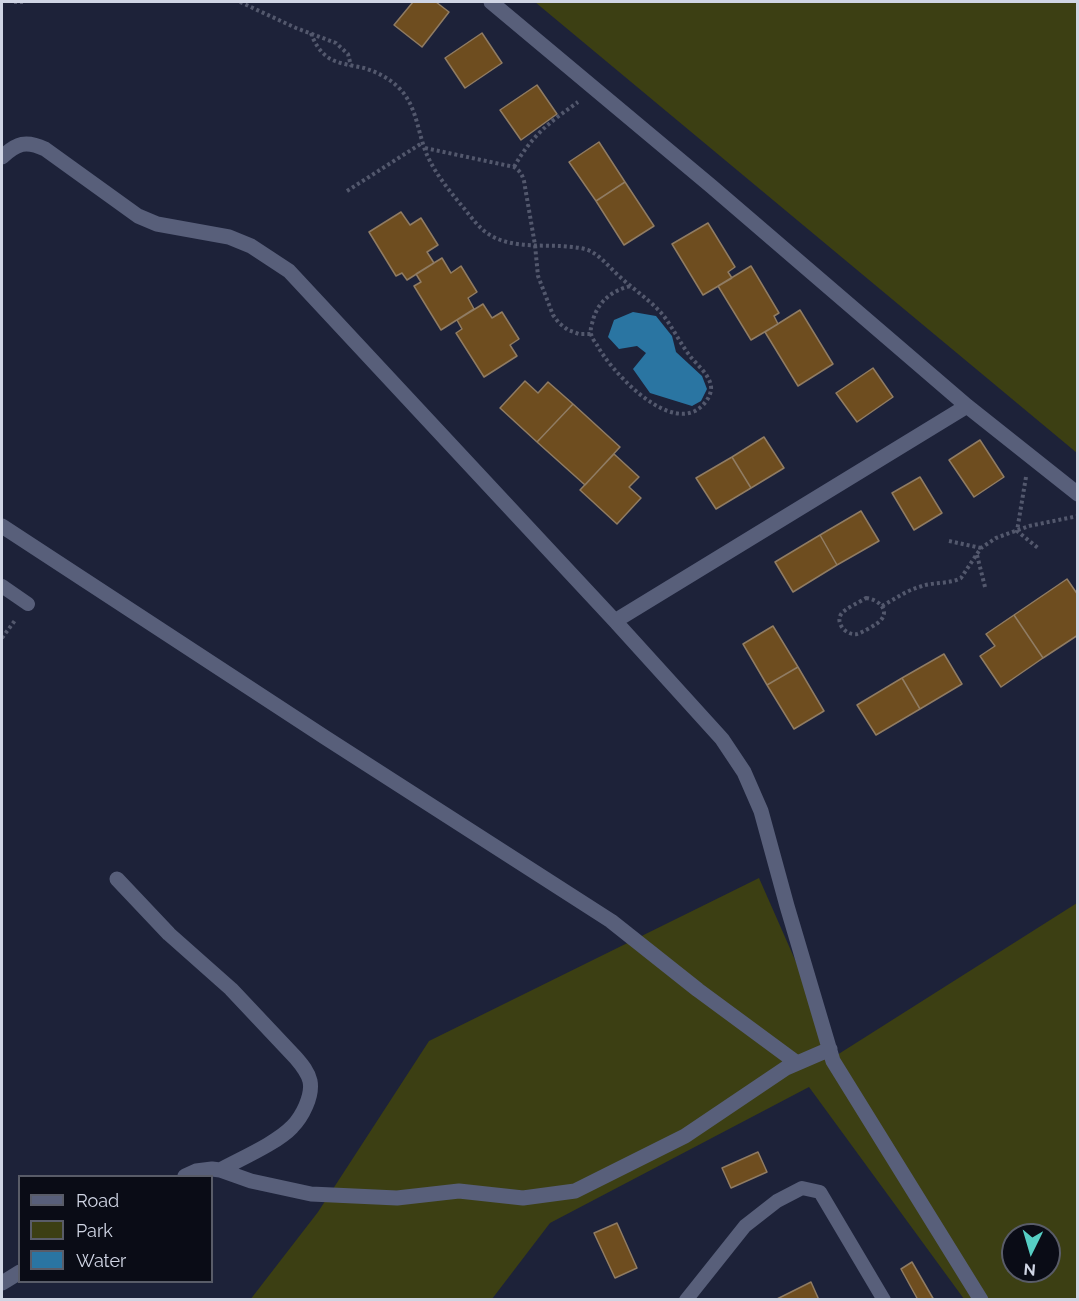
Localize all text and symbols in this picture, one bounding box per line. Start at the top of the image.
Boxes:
legend [18,1175,213,1283]
text: Road [76,1190,119,1211]
text: Park [76,1220,113,1241]
north arrow [1001,1223,1061,1283]
text: Water [76,1250,126,1271]
text: N [1023,1259,1036,1279]

